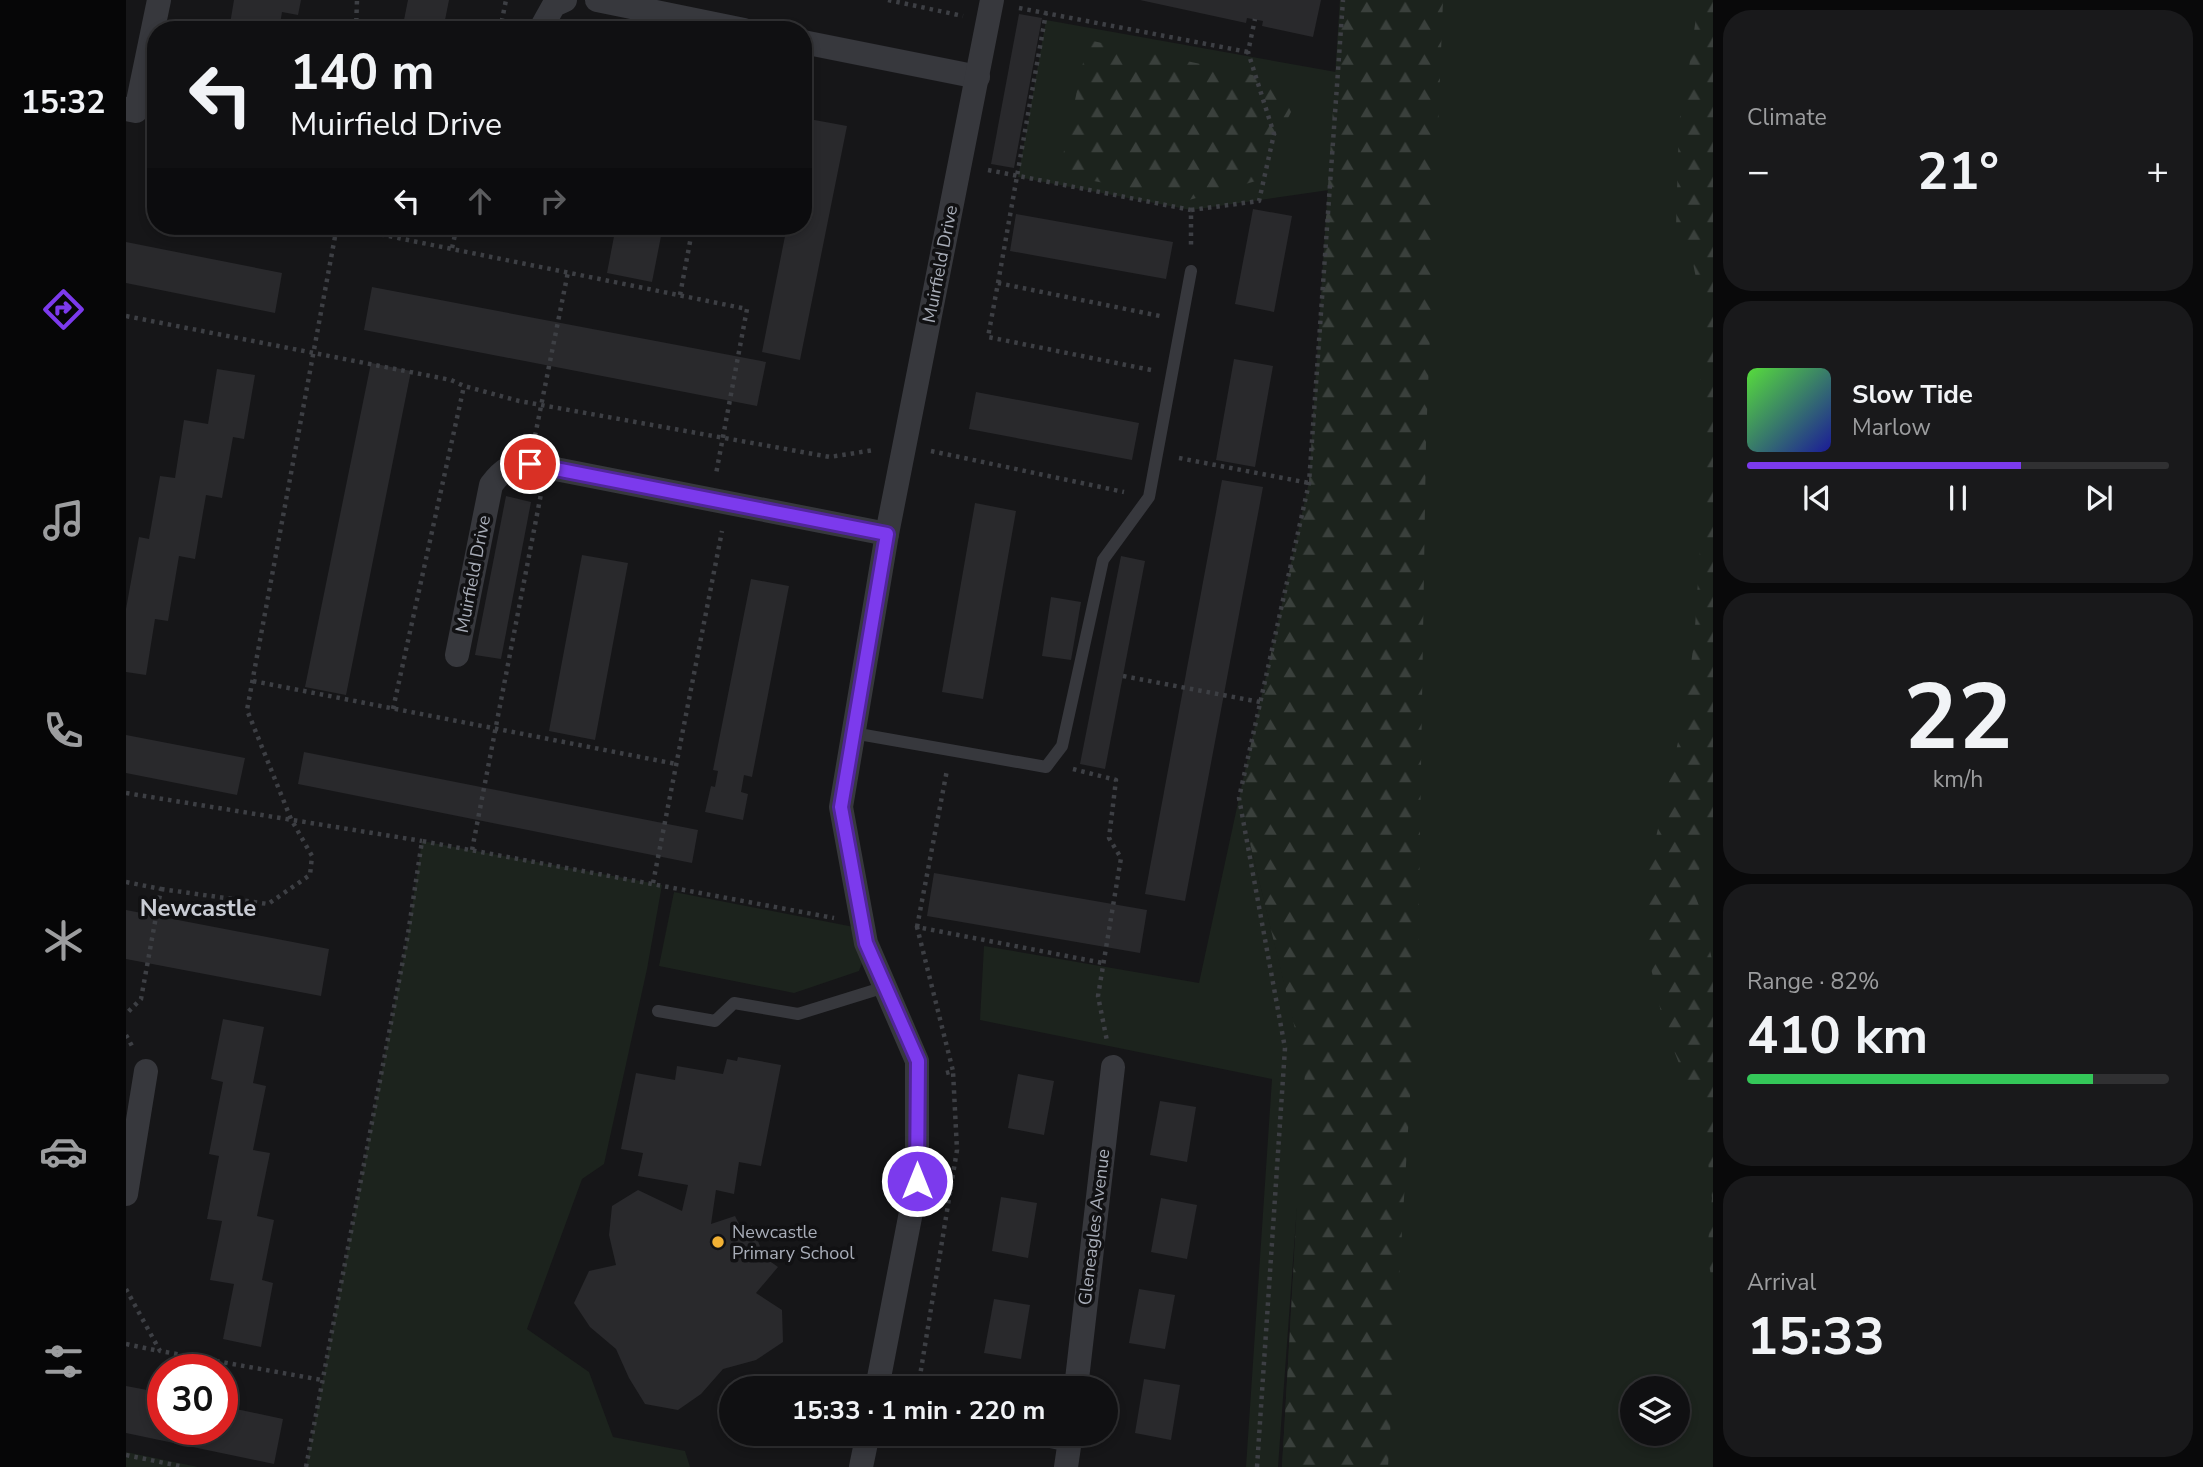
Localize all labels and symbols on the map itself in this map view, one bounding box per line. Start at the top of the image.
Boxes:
street label: Muirfield Drive [917,203,963,325]
pin [500,434,560,494]
street label: Muirfield Drive [450,513,496,635]
district label: Newcastle [140,892,256,924]
position arrow [880,1144,954,1218]
street label: Gleneagles Avenue [1073,1148,1115,1306]
place label: Newcastle Primary School [732,1220,855,1265]
marker: Newcastle Primary School [710,1234,726,1250]
speed limit sign: 30 [147,1354,238,1445]

